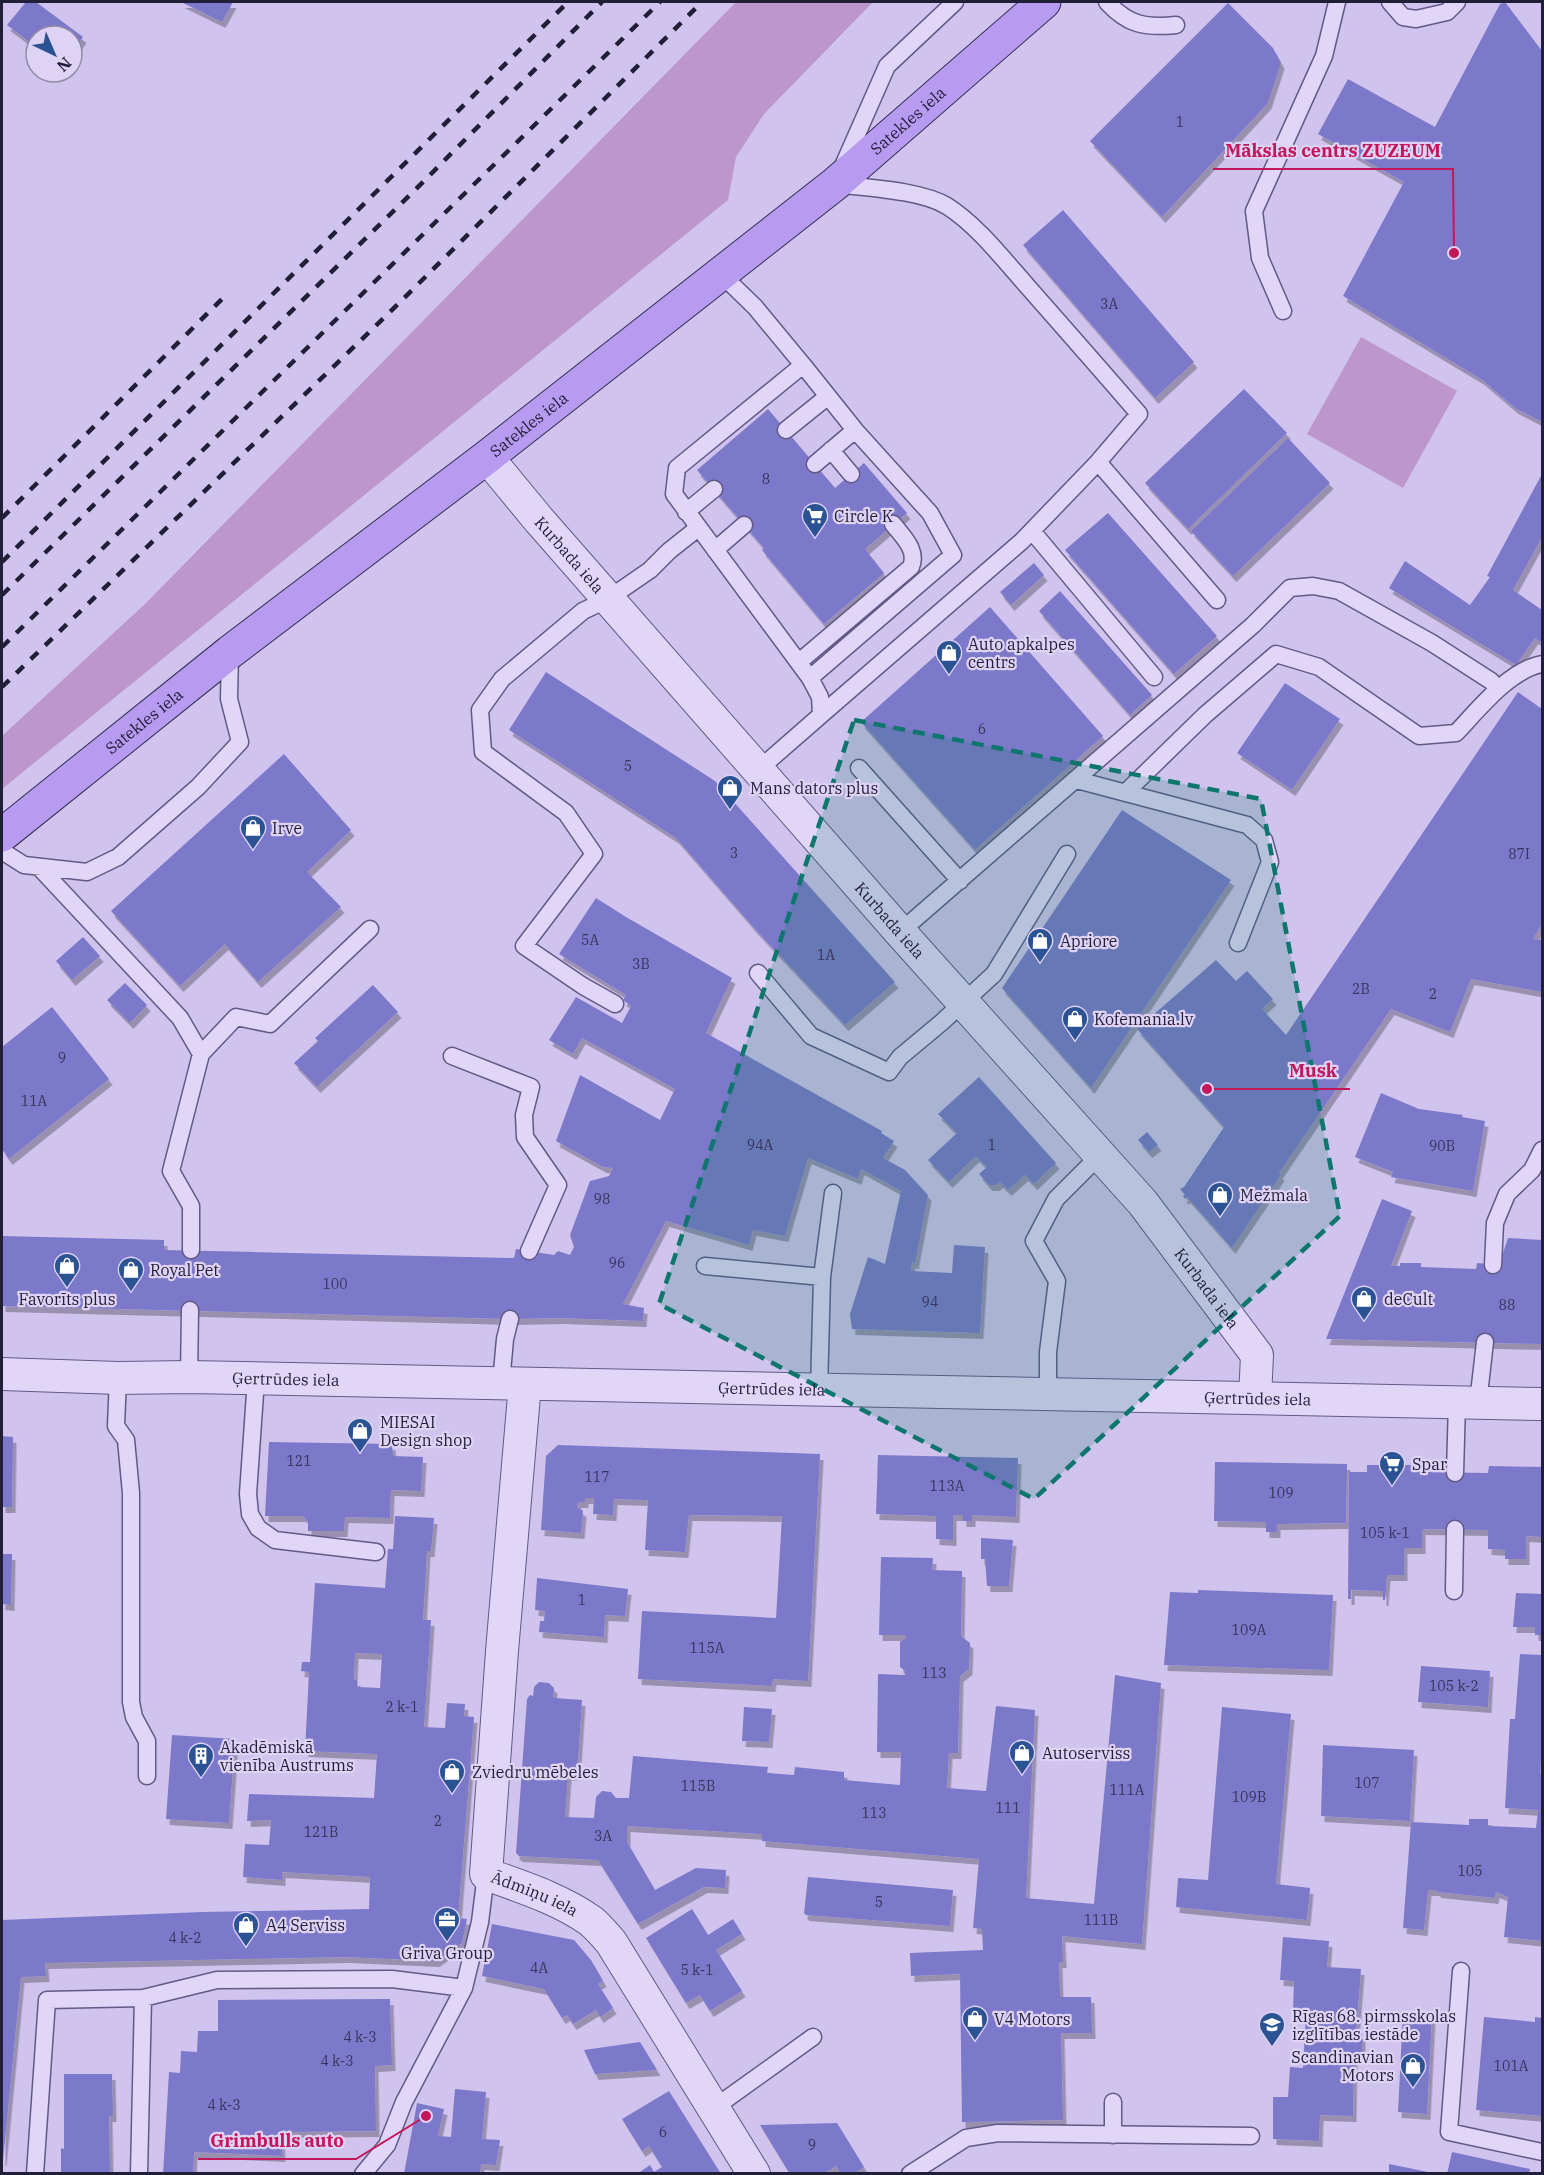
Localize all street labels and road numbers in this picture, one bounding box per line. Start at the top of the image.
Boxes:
street label: Satekles iela [866,82,950,159]
street label: Satekles iela [486,387,572,461]
street label: Kurbada iela [530,512,609,598]
street label: Satekles iela [101,684,187,758]
street label: Kurbada iela [851,878,929,963]
street label: Kurbada iela [1170,1244,1244,1333]
street label: Ģertrūdes iela [232,1368,340,1390]
street label: Ģertrūdes iela [718,1378,826,1400]
street label: Ģertrūdes iela [1204,1387,1312,1409]
street label: Ādmiņu iela [489,1867,582,1921]

